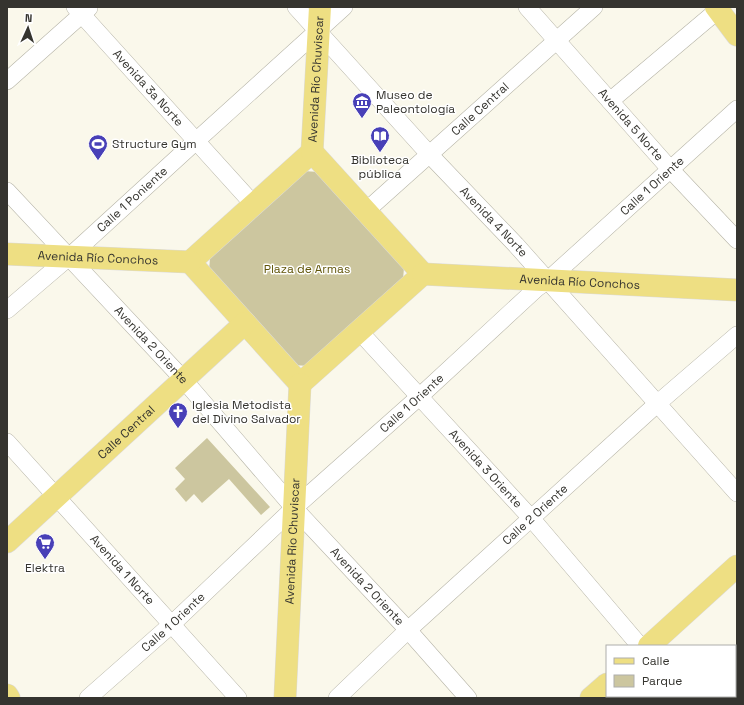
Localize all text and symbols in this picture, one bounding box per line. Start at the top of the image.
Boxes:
north arrow [8,8,48,48]
text: N [24,11,33,25]
street label: Avenida Río Chuviscar [305,15,328,143]
street label: Avenida 3a Norte [109,46,187,130]
street label: Calle Central [448,79,512,139]
street label: Avenida 5 Norte [595,85,667,164]
place label: Museo de Paleontología [376,87,455,117]
museum icon: Museo de Paleontología [351,91,373,119]
library icon: Biblioteca pública [369,125,391,153]
sports icon: Structure Gym [87,133,109,161]
place label: Structure Gym [112,136,197,152]
place label: Biblioteca pública [351,152,409,182]
street label: Calle 1 Oriente [617,153,687,219]
street label: Calle 1 Poniente [93,163,171,236]
street label: Avenida 4 Norte [456,183,531,261]
street label: Avenida Río Conchos [37,247,159,269]
park label: Plaza de Armas [264,261,350,277]
street label: Avenida Río Conchos [519,271,640,293]
street label: Avenida 2 Oriente [111,303,192,387]
street label: Calle 1 Oriente [376,370,447,436]
place label: Iglesia Metodista del Divino Salvador [192,397,301,427]
church icon: Iglesia Metodista del Divino Salvador [167,401,189,429]
street label: Calle Central [94,402,158,463]
street label: Avenida 3 Oriente [445,426,526,511]
street label: Avenida Río Chuviscar [281,477,304,605]
street label: Calle 2 Oriente [499,481,571,549]
street label: Avenida 1 Norte [86,531,158,608]
supermarket icon: Elektra [34,532,56,560]
street label: Avenida 2 Oriente [327,544,408,629]
place label: Elektra [25,560,65,576]
street label: Calle 1 Oriente [138,589,208,655]
legend [606,645,736,697]
text: Calle [642,653,670,669]
text: Parque [642,673,682,689]

